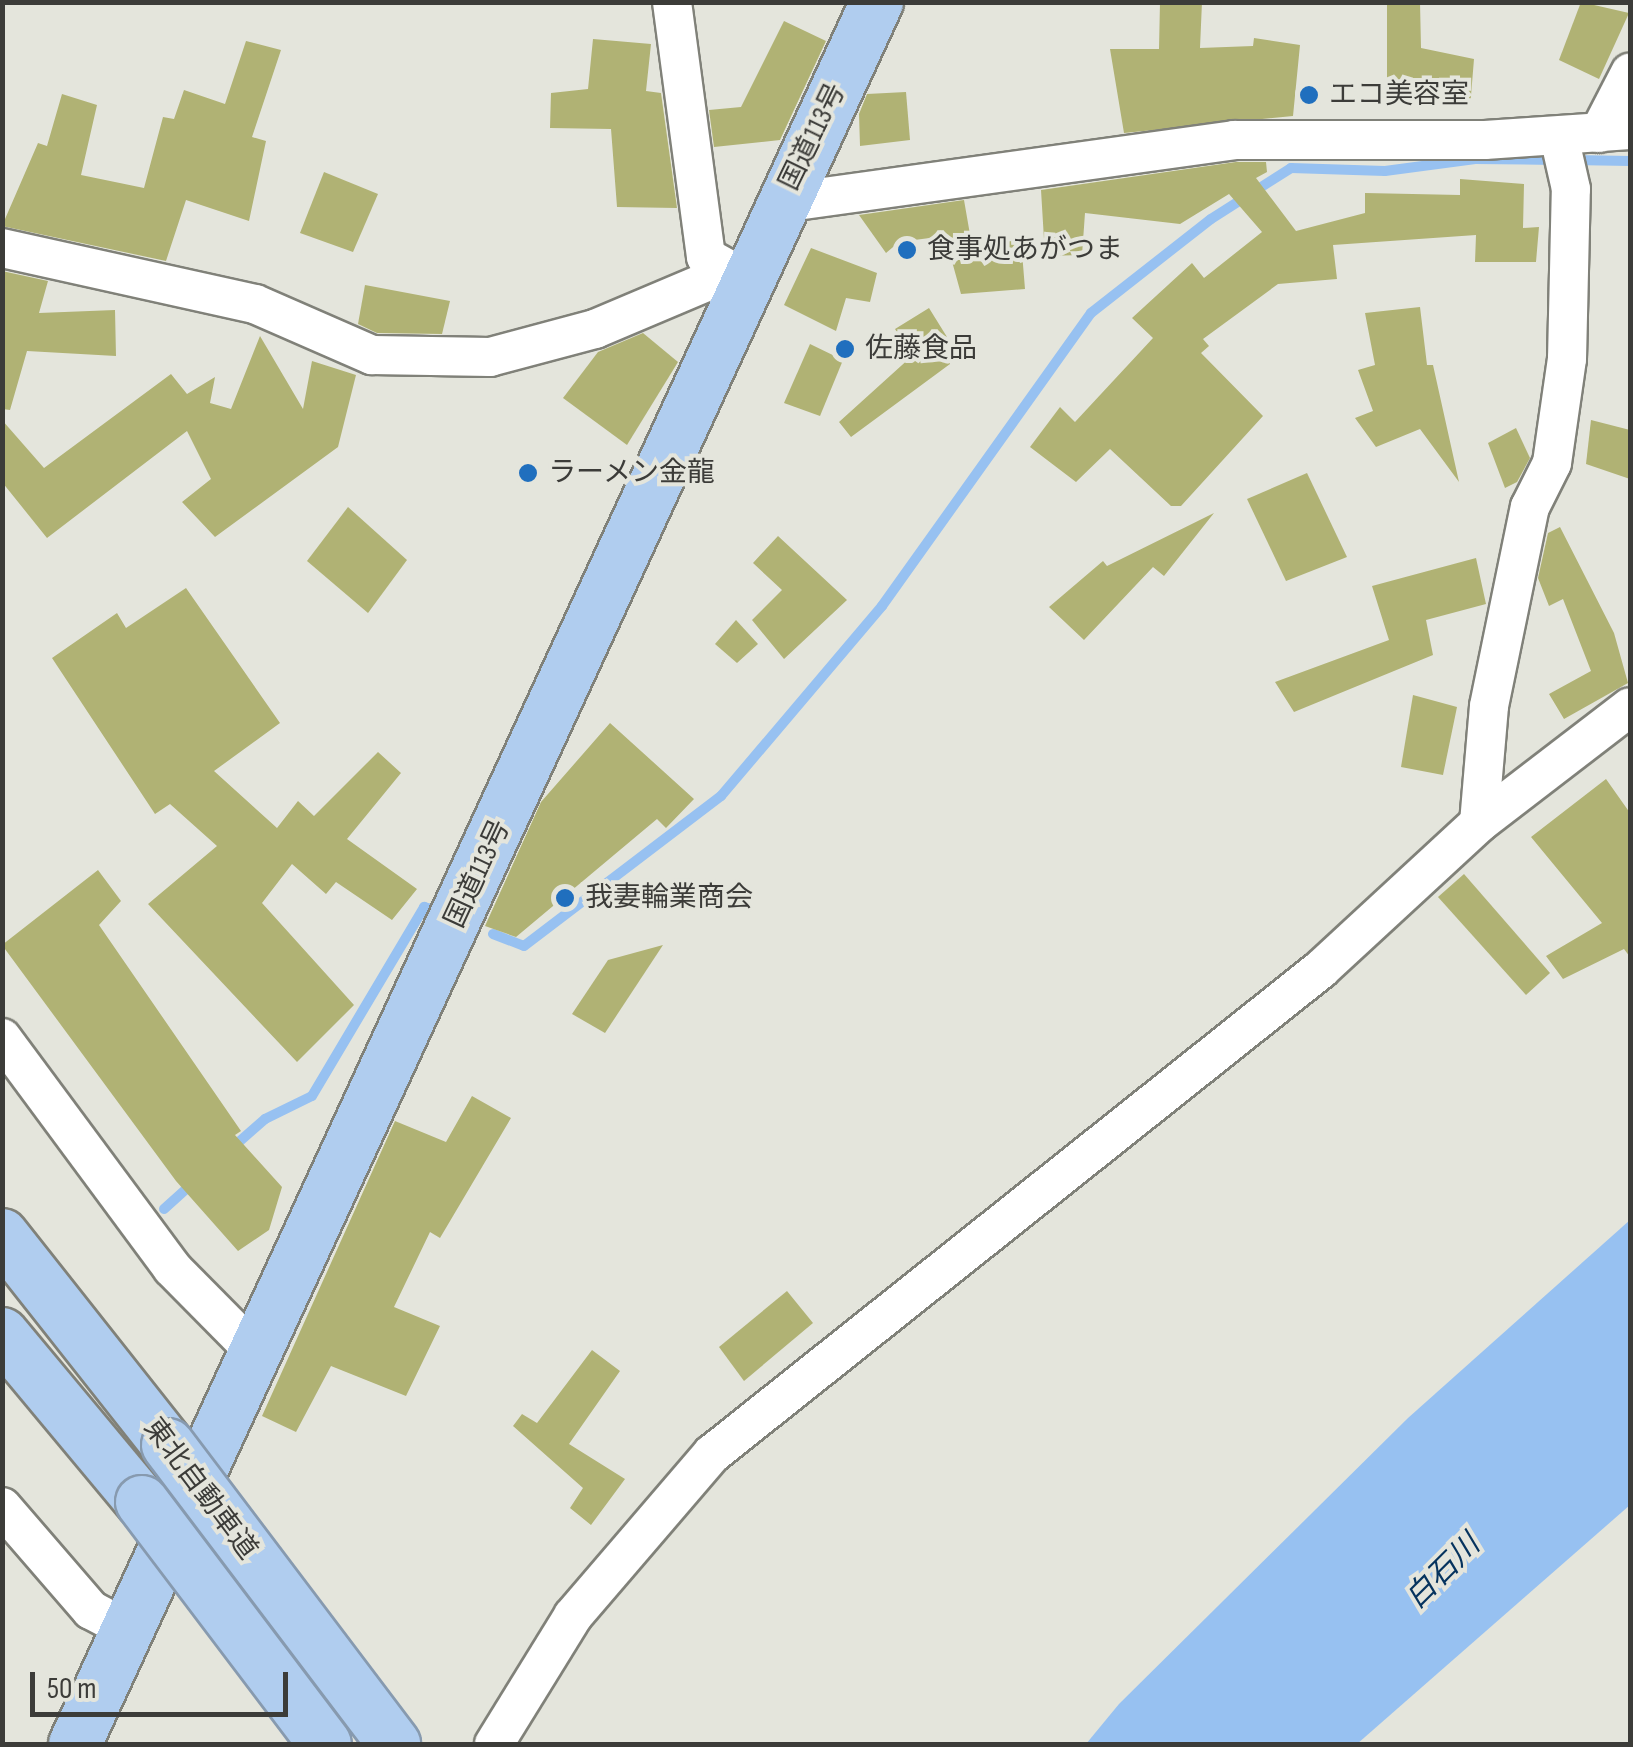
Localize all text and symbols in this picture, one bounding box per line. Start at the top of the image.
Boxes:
street label: 国道113号 [773,78,853,196]
place label: エコ美容室 [1329,78,1469,112]
marker: エコ美容室 [1298,84,1320,106]
place label: 食事処あがつま [927,233,1123,267]
marker: 食事処あがつま [896,239,918,261]
place label: 佐藤食品 [865,332,977,366]
marker: 佐藤食品 [834,338,856,360]
place label: ラーメン金龍 [548,456,716,490]
marker: ラーメン金龍 [517,462,539,484]
street label: 国道113号 [438,815,518,933]
place label: 我妻輪業商会 [585,881,753,915]
marker: 我妻輪業商会 [554,887,576,909]
street label: 東北自動車道 [136,1412,264,1566]
water label: 白石川 [1398,1527,1488,1617]
scale bar [35,1652,292,1714]
text: 50 m [47,1671,96,1707]

